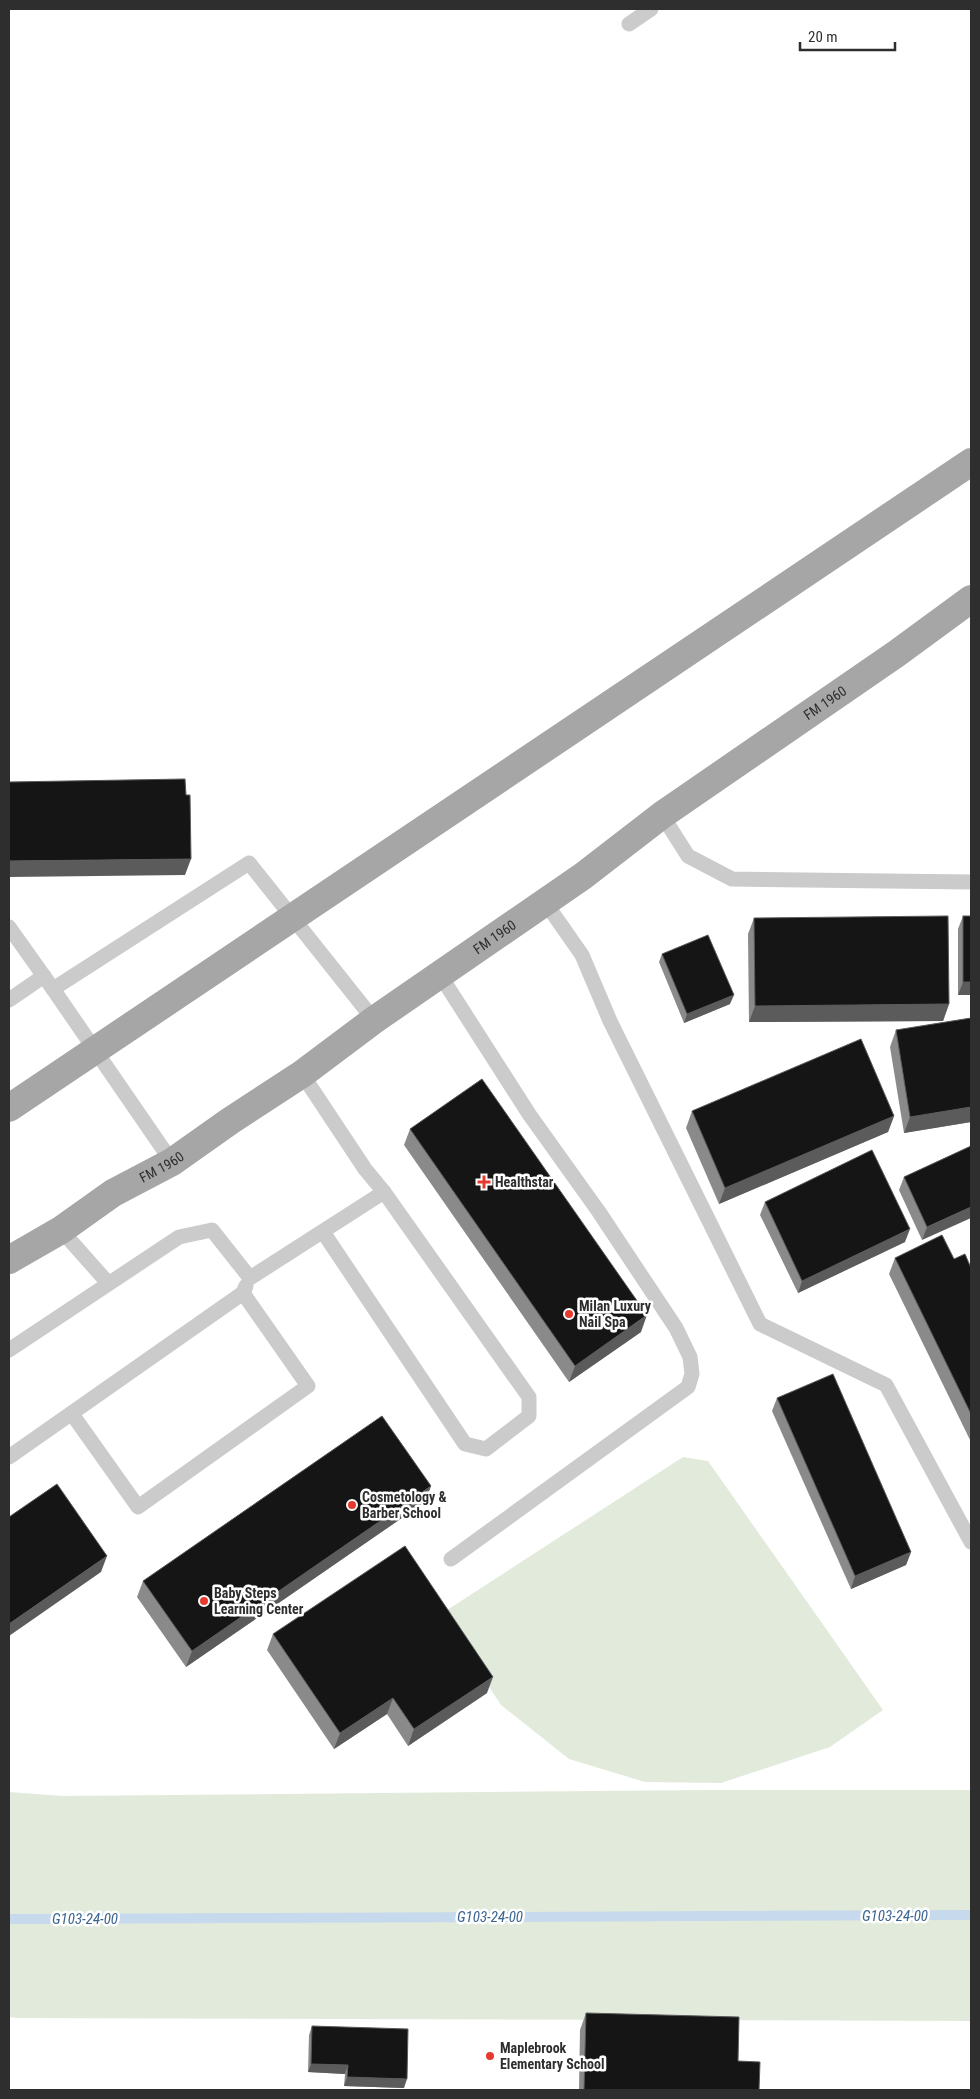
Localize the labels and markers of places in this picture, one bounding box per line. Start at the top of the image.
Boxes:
place label: Healthstar [495,1174,554,1190]
marker: Healthstar [477,1175,491,1189]
place label: Milan Luxury Nail Spa [579,1298,652,1330]
marker: Milan Luxury Nail Spa [563,1308,575,1320]
place label: Cosmetology & Barber School [362,1489,447,1521]
marker: Cosmetology & Barber School [346,1499,358,1511]
place label: Baby Steps Learning Center [214,1585,304,1617]
marker: Baby Steps Learning Center [198,1595,210,1607]
place label: Maplebrook Elementary School [500,2040,605,2072]
marker: Maplebrook Elementary School [484,2050,496,2062]

